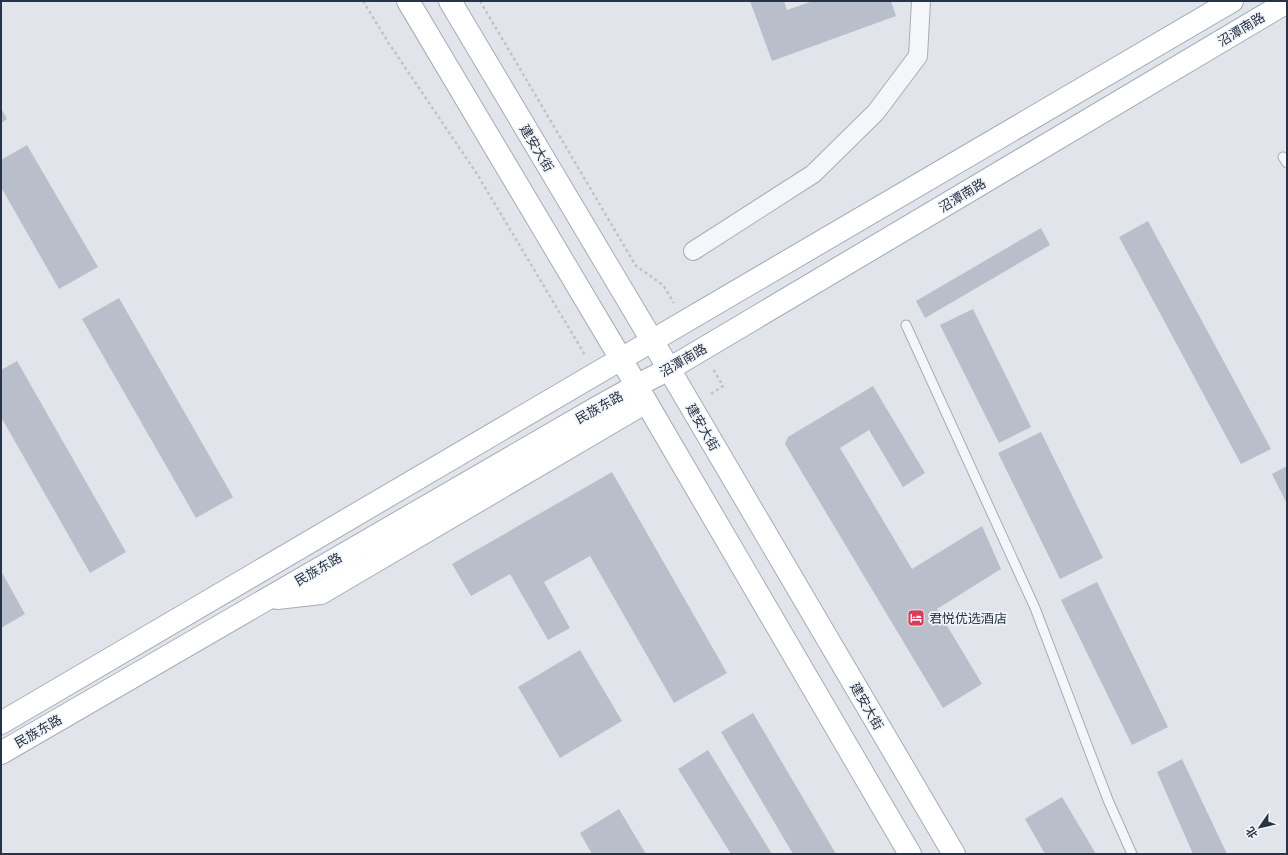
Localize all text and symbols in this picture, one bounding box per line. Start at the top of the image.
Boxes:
street label: 沼潭南路 [1215,9,1267,49]
street label: 建安大街 [517,122,557,174]
street label: 沼潭南路 [936,175,988,215]
street label: 沼潭南路 [656,340,710,380]
street label: 民族东路 [572,387,626,427]
street label: 建安大街 [683,400,723,454]
street label: 民族东路 [291,549,345,589]
hotel icon: 君悦优选酒店 [906,608,926,628]
place label: 君悦优选酒店 [929,610,1007,626]
street label: 建安大街 [847,679,887,733]
street label: 民族东路 [11,711,65,751]
north arrow [1240,807,1280,847]
text: 北 [1243,825,1260,841]

